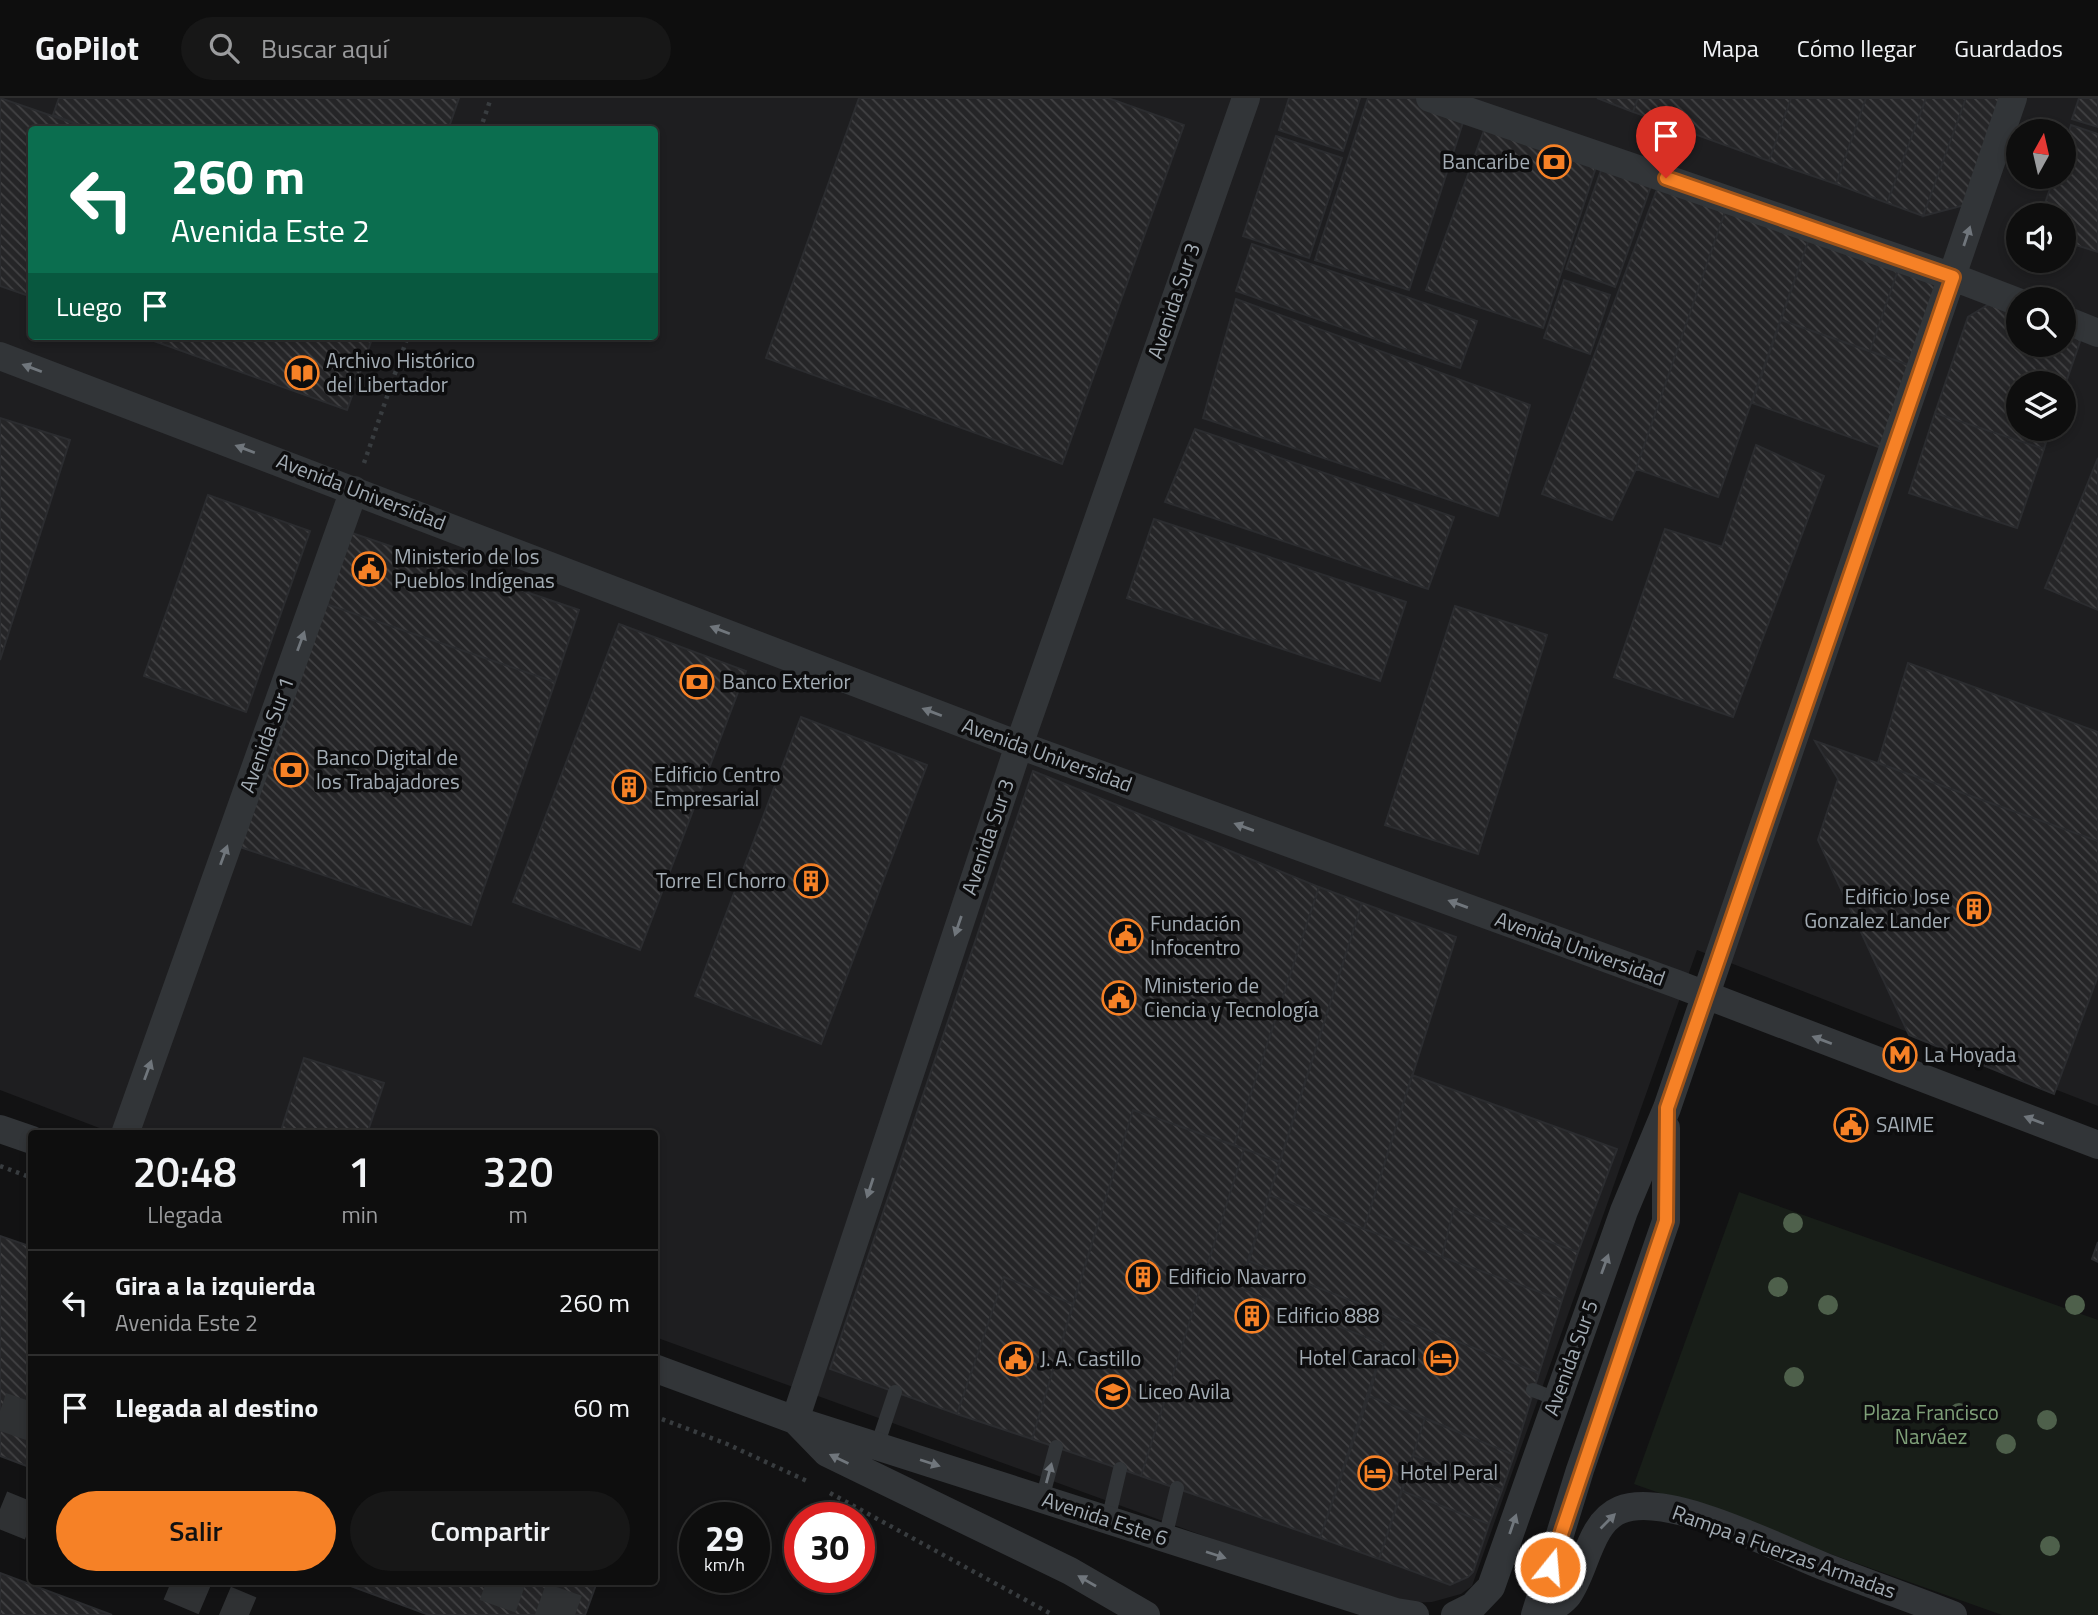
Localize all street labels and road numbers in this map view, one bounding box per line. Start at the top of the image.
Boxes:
street label: Avenida Sur 3 [1138,238,1208,363]
street label: Avenida Universidad [272,444,451,538]
street label: Avenida Sur 1 [230,672,302,797]
street label: Avenida Universidad [958,708,1137,800]
street label: Avenida Sur 3 [952,774,1022,899]
street label: Avenida Universidad [1491,902,1670,994]
street label: Avenida Sur 5 [1534,1295,1606,1420]
street label: Avenida Este 6 [1038,1483,1172,1553]
street label: Rampa a Fuerzas Armadas [1668,1496,1901,1606]

